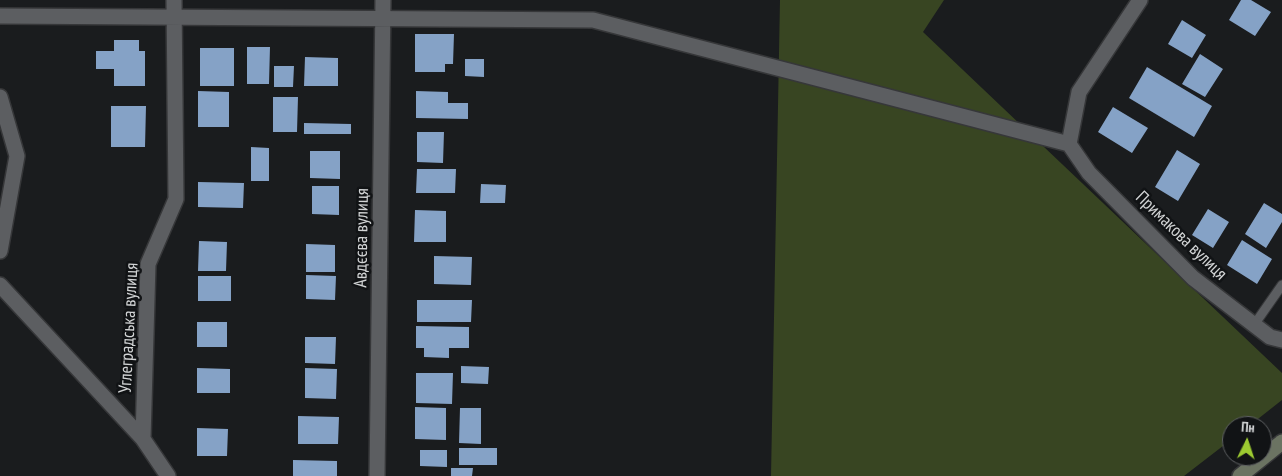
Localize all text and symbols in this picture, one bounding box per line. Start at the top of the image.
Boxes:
street label: Примакова вулиця [1131,187,1231,285]
street label: Авдєєва вулиця [350,188,374,288]
street label: Углеградська вулиця [115,262,143,394]
north arrow [1222,416,1272,466]
text: Пн [1241,418,1255,436]

